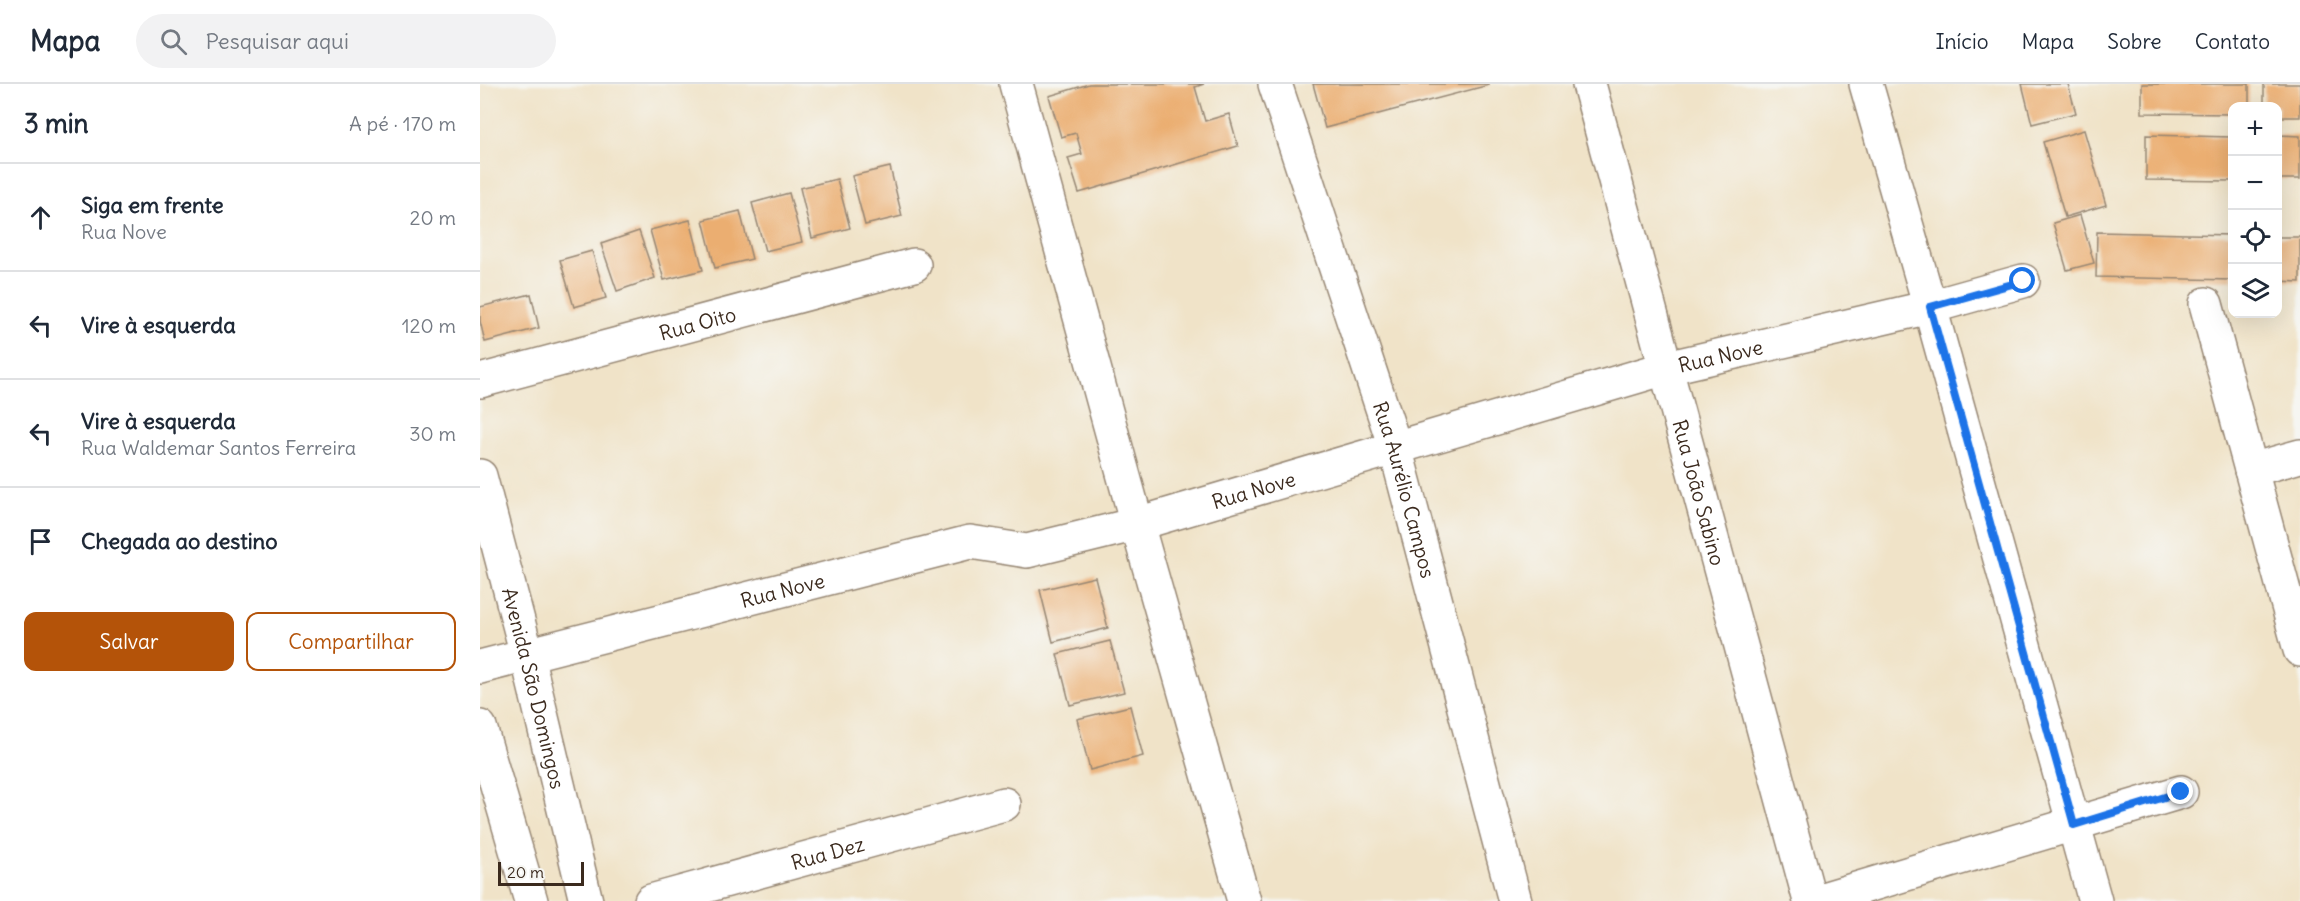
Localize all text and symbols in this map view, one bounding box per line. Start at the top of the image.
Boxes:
search box [136,14,556,68]
text: Mapa [30,23,100,59]
icon: search [157,25,190,58]
text: Pesquisar aqui [205,27,349,55]
text: Início [1935,28,1989,55]
text: Mapa [2022,28,2074,55]
text: Sobre [2107,28,2162,55]
text: Contato [2195,28,2270,55]
map controls [2228,102,2282,318]
button: + [2228,102,2282,156]
text: 3 min [24,107,89,140]
text: A pé · 170 m [349,111,456,136]
button: − [2228,156,2282,210]
text: Siga em frente [81,191,224,219]
icon: ahead [24,201,57,234]
text: 20 m [410,205,456,230]
button: locate [2228,210,2282,264]
text: Rua Nove [81,219,167,244]
button: layers [2228,264,2282,318]
route start [2009,267,2035,293]
street label: Rua Oito [656,301,738,345]
icon: left [24,309,57,342]
text: Vire à esquerda [81,311,236,339]
text: 120 m [402,313,456,338]
street label: Rua Nove [1676,334,1765,377]
street label: Rua Aurélio Campos [1368,398,1442,580]
text: Vire à esquerda [81,407,236,435]
icon: left [24,417,57,450]
street label: Rua João Sabino [1668,417,1731,568]
text: 30 m [409,421,456,446]
text: Rua Waldemar Santos Ferreira [81,435,356,460]
street label: Rua Nove [1209,466,1298,514]
icon: arrive [24,525,57,558]
text: Chegada ao destino [81,527,278,555]
street label: Rua Nove [738,567,827,613]
street label: Avenida São Domingos [497,585,571,791]
button: Salvar [24,612,234,671]
button: Compartilhar [246,612,456,671]
route end [2167,778,2193,804]
street label: Rua Dez [788,831,867,874]
scale bar [498,859,584,886]
text: 20 m [507,862,544,882]

